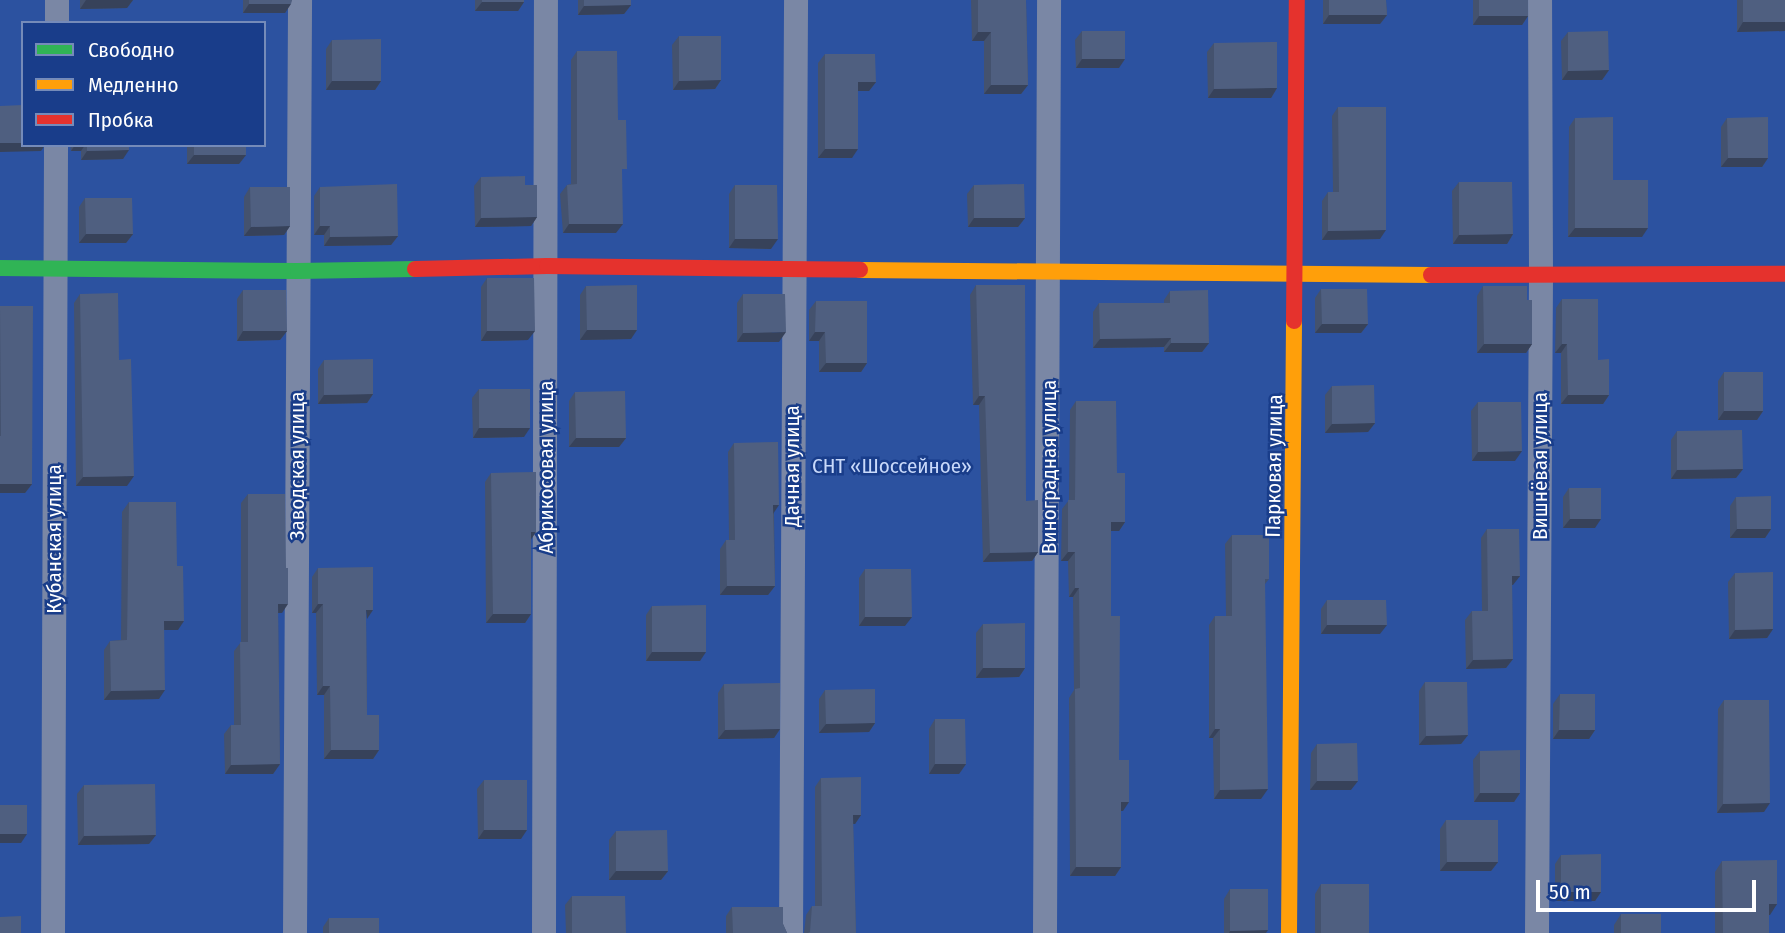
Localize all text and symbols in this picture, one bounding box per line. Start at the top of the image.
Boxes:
legend [21,21,266,147]
text: Свободно [88,37,174,63]
text: Медленно [88,72,178,98]
text: Пробка [88,107,154,133]
street label: Абрикосовая улица [533,380,559,554]
street label: Виноградная улица [1036,380,1062,554]
street label: Заводская улица [284,392,310,540]
street label: Вишнёвая улица [1527,392,1553,540]
street label: Парковая улица [1260,394,1288,538]
street label: Дачная улица [779,405,805,527]
park label: СНТ «Шоссейное» [812,453,972,479]
street label: Кубанская улица [41,464,67,614]
scale bar [1540,866,1760,910]
text: 50 m [1549,879,1591,905]

